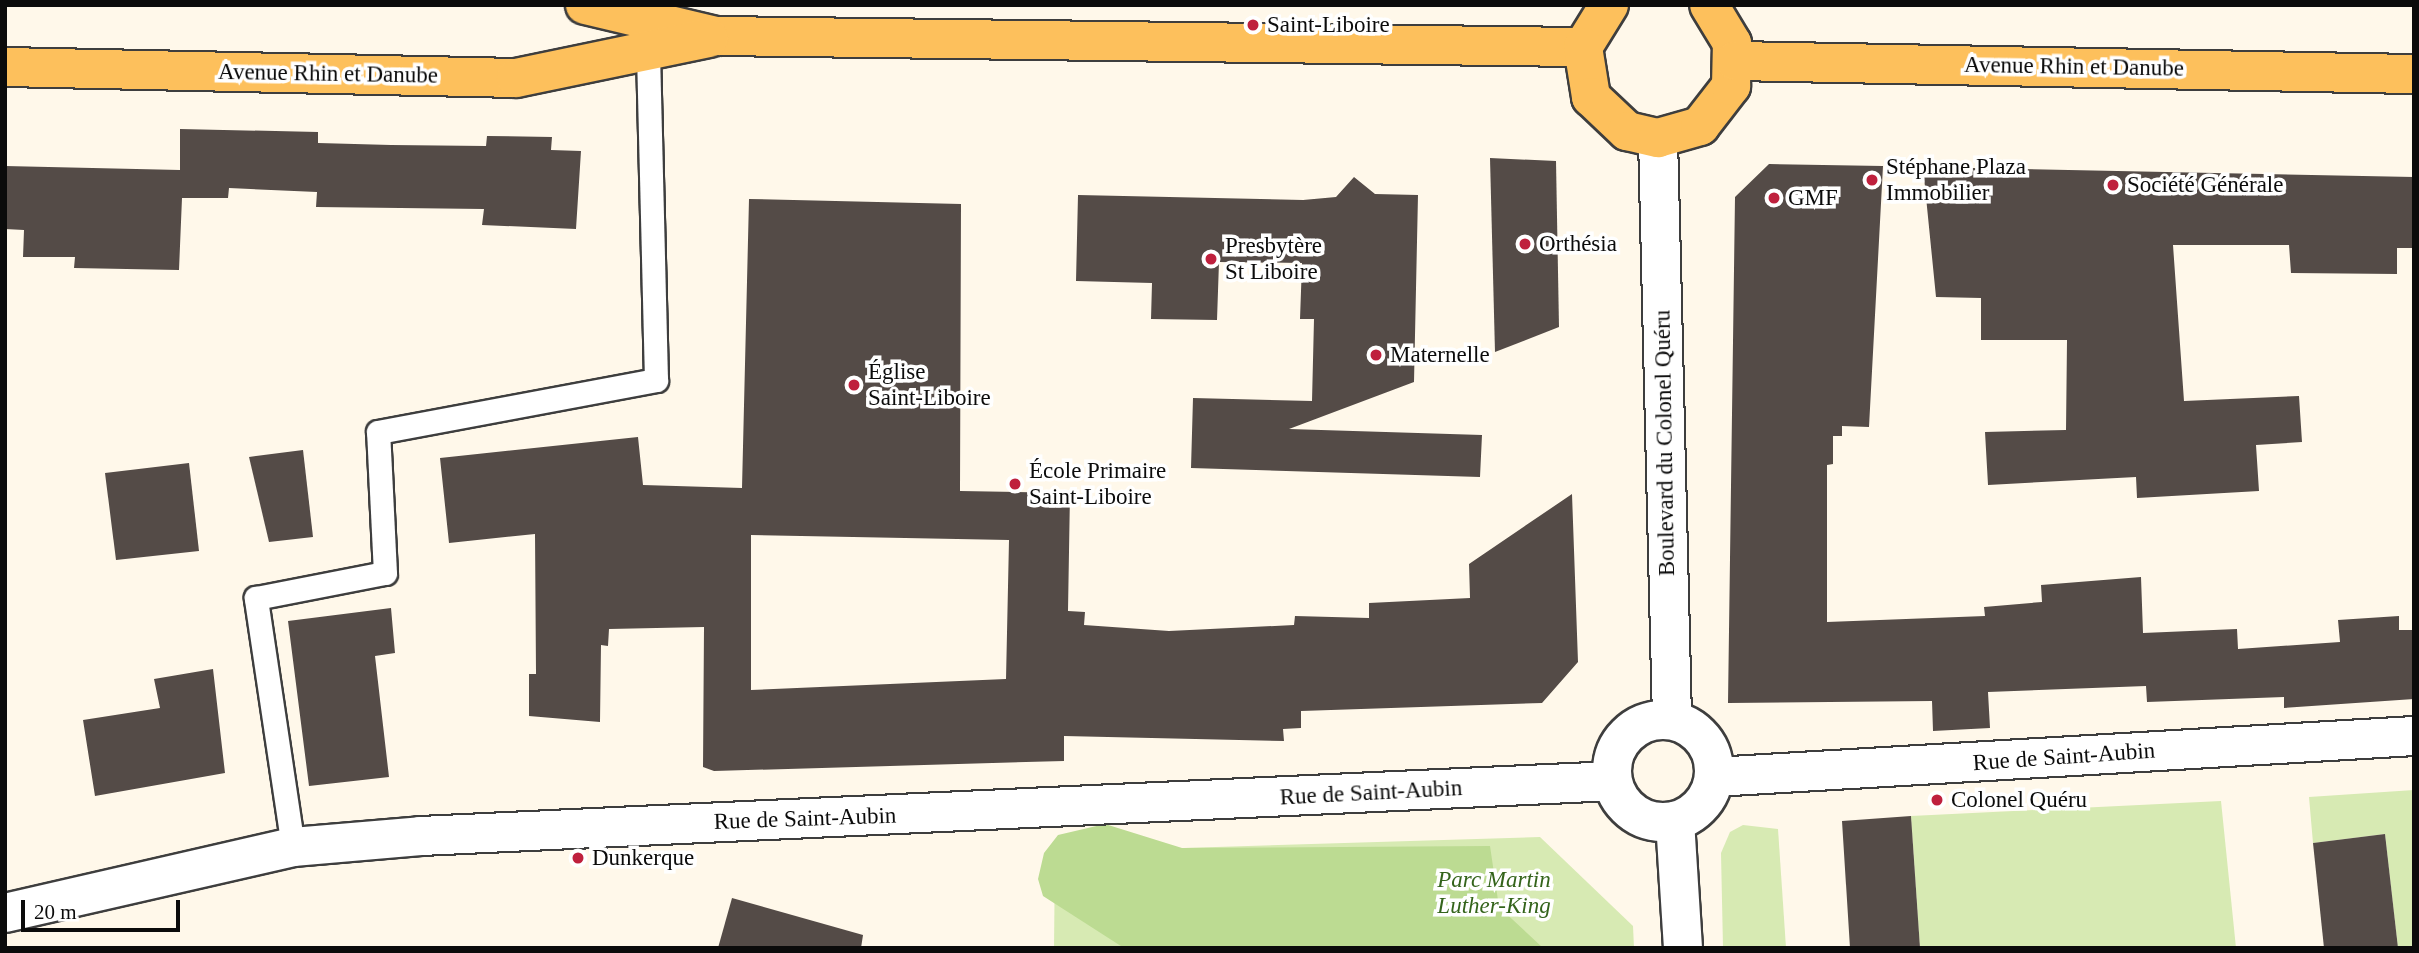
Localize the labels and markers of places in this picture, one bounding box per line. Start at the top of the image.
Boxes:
place label: Saint-Liboire [1267,11,1390,39]
marker: Saint-Liboire [1245,17,1261,33]
place label: Stéphane Plaza Immobilier [1886,153,2026,207]
place label: Société Générale [2127,171,2283,199]
marker: Stéphane Plaza Immobilier [1864,172,1880,188]
marker: Société Générale [2105,177,2121,193]
place label: GMF [1788,184,1838,212]
marker: GMF [1766,190,1782,206]
place label: Orthésia [1539,230,1617,258]
place label: Presbytère St Liboire [1225,232,1322,286]
marker: Orthésia [1517,236,1533,252]
marker: Presbytère St Liboire [1203,251,1219,267]
place label: Maternelle [1390,341,1490,369]
marker: Maternelle [1368,347,1384,363]
place label: Église Saint-Liboire [868,358,991,412]
marker: Église Saint-Liboire [846,377,862,393]
place label: École Primaire Saint-Liboire [1029,457,1166,511]
marker: École Primaire Saint-Liboire [1007,476,1023,492]
place label: Colonel Quéru [1951,786,2087,814]
marker: Colonel Quéru [1929,792,1945,808]
place label: Dunkerque [592,844,694,872]
marker: Dunkerque [570,850,586,866]

